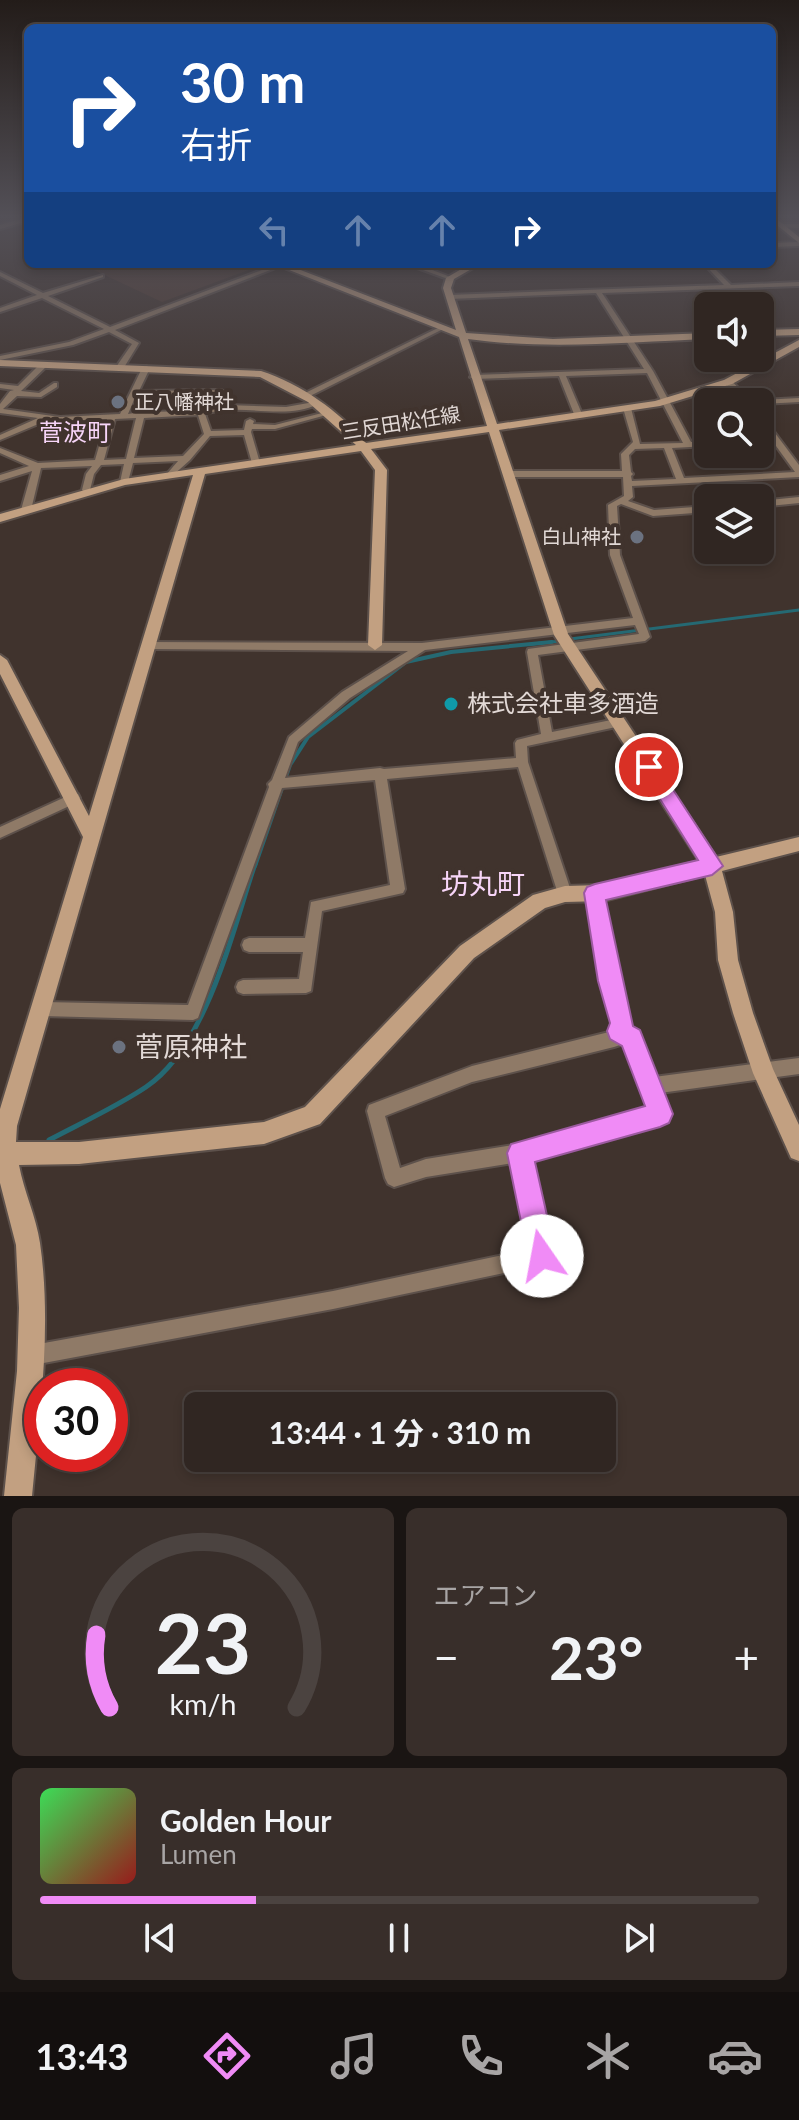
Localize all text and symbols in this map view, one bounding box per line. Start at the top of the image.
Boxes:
text: 30 m [180,48,305,115]
icon: right [48,56,152,160]
text: 右折 [180,122,252,166]
icon: left [252,208,296,252]
icon: ahead [336,208,380,252]
icon: ahead [420,208,464,252]
icon: right [504,208,548,252]
map controls [694,292,774,564]
button: sound [694,292,774,372]
button: search [694,388,774,468]
place label: 正八幡神社 [134,389,234,413]
marker: 正八幡神社 [109,393,127,411]
street label: 三反田松任線 [340,401,462,443]
district label: 菅波町 [39,417,111,446]
button: layers [694,484,774,564]
place label: 白山神社 [541,524,621,548]
marker: 白山神社 [628,528,646,546]
place label: 株式会社車多酒造 [467,688,659,717]
marker: 株式会社車多酒造 [442,695,460,713]
pin [615,733,683,801]
icon: arrive [627,745,671,789]
district label: 坊丸町 [441,866,525,900]
place label: 菅原神社 [135,1029,247,1063]
marker: 菅原神社 [110,1038,128,1056]
position arrow [500,1214,584,1298]
speed limit sign: 30 [24,1368,128,1472]
text: 13:44 · 1 分 · 310 m [269,1414,531,1450]
text: エアコン [434,1579,538,1611]
text: 23 [155,1592,251,1692]
text: 23° [549,1621,644,1693]
text: − [434,1631,459,1683]
text: + [733,1631,759,1683]
text: km/h [169,1687,236,1721]
text: Golden Hour [160,1802,332,1838]
text: Lumen [160,1838,237,1870]
icon: previous [138,1916,182,1960]
icon: pause [377,1916,421,1960]
icon: next [617,1916,661,1960]
icon: directions [199,2028,255,2084]
icon: music [326,2028,382,2084]
icon: phone [453,2028,509,2084]
icon: climate [580,2028,636,2084]
icon: car [707,2028,763,2084]
text: 13:43 [36,2034,128,2078]

